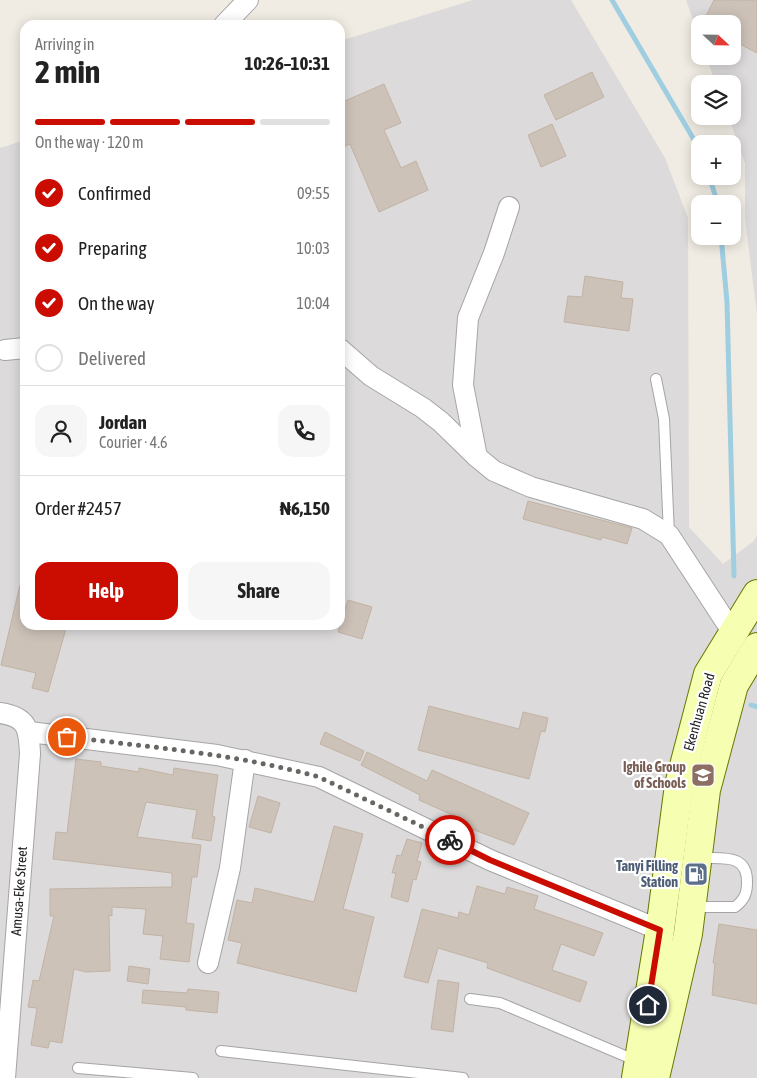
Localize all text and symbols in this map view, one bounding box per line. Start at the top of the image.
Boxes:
north arrow [691,15,741,65]
map controls [691,15,741,245]
text: Arriving in [35,35,95,53]
text: 10:26–10:31 [244,52,330,74]
text: 2 min [35,53,100,90]
button: layers [691,75,741,125]
text: On the way · 120 m [35,133,144,151]
button: + [691,135,741,185]
icon: check [35,179,63,207]
text: Confirmed [78,182,151,204]
text: 09:55 [297,184,330,202]
button: − [691,195,741,245]
icon: check [35,234,63,262]
text: Preparing [78,237,147,259]
text: 10:03 [296,239,330,257]
icon: check [35,289,63,317]
text: On the way [78,292,155,314]
text: 10:04 [296,294,330,312]
text: Delivered [78,347,146,369]
button: person [35,405,87,457]
button: phone [278,405,330,457]
text: Jordan [99,411,147,433]
text: Courier · 4.6 [99,433,168,451]
text: Order #2457 [35,497,122,519]
text: ₦6,150 [280,497,330,519]
button: Help [35,562,178,620]
button: Share [188,562,330,620]
street label: Ekenhuan Road [680,671,718,753]
pin [46,716,88,758]
icon: bag [53,723,81,751]
place label: Ighile Group of Schools [623,759,686,791]
school or university icon: Ighile Group of Schools [690,762,716,788]
courier [425,815,475,865]
icon: bike [436,826,464,854]
street label: Amusa-Eke Street [8,846,30,936]
place label: Tanyi Filling Station [616,858,679,890]
fuel station icon: Tanyi Filling Station [683,861,709,887]
pin [627,984,669,1026]
icon: home [634,991,662,1019]

